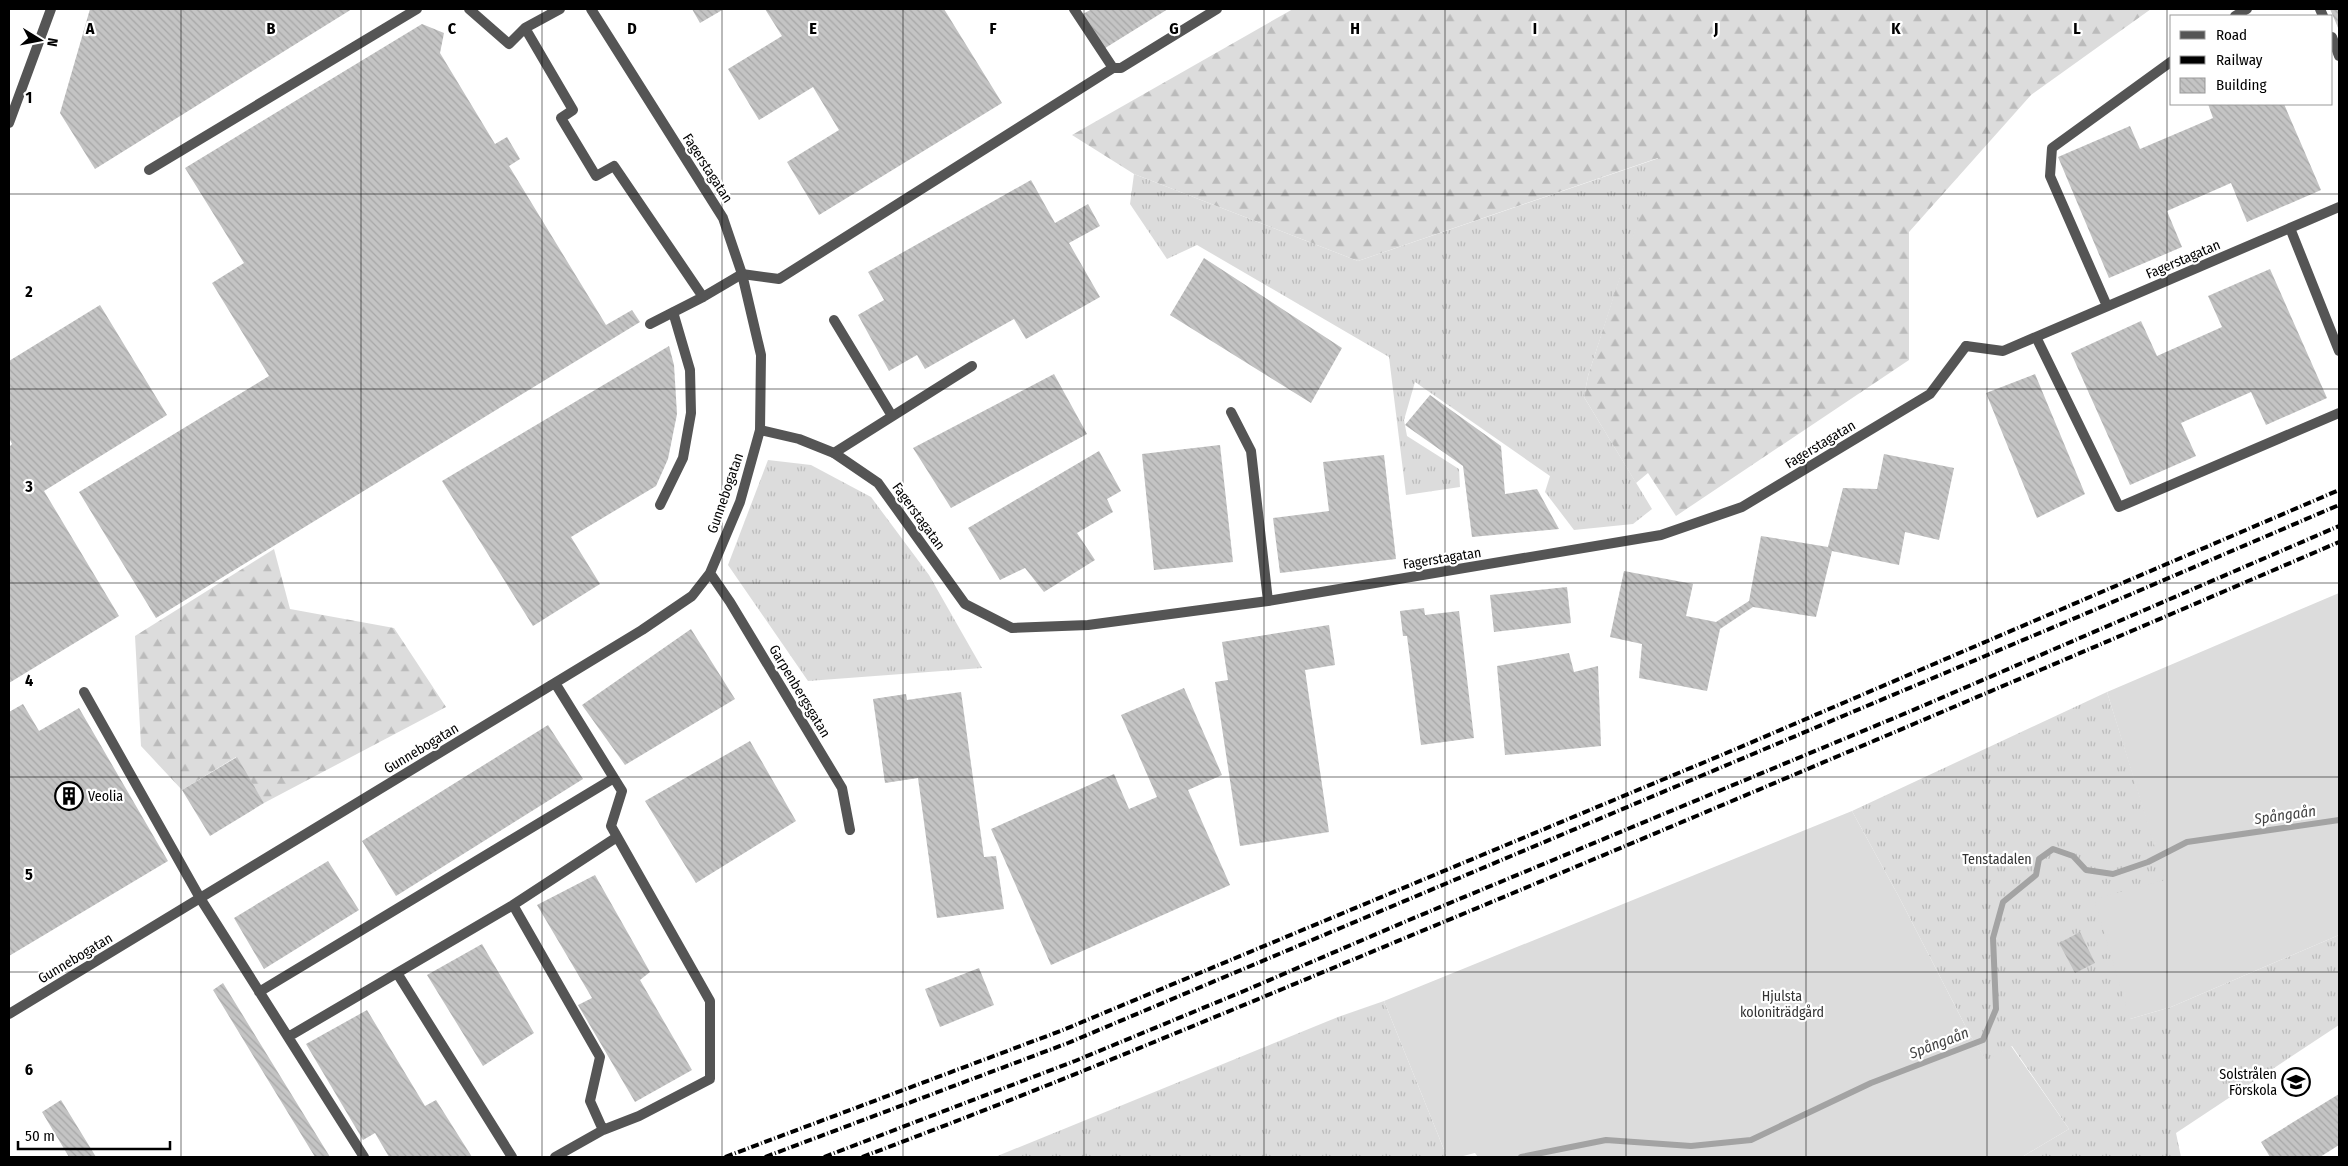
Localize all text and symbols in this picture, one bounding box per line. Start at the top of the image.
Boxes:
north arrow [15,15,65,65]
legend [2170,15,2333,105]
text: A [85,19,95,38]
text: B [267,19,276,38]
text: C [448,19,457,38]
text: D [627,19,637,38]
text: E [809,19,817,38]
text: F [989,19,997,38]
text: G [1169,19,1179,38]
text: H [1350,19,1360,38]
text: I [1533,19,1537,38]
text: J [1713,19,1718,38]
text: K [1891,19,1901,38]
text: L [2073,19,2081,38]
text: Road [2216,26,2247,44]
text: N [43,37,61,48]
text: Railway [2216,51,2263,69]
text: Building [2216,76,2267,94]
text: 1 [26,88,32,107]
street label: Fagerstagatan [679,130,736,206]
street label: Fagerstagatan [2143,236,2223,283]
text: 2 [24,282,33,301]
street label: Fagerstagatan [1782,417,1859,472]
street label: Gunnebogatan [704,451,747,536]
text: 3 [24,477,33,496]
street label: Fagerstagatan [888,479,949,553]
street label: Fagerstagatan [1402,544,1482,573]
street label: Garpenbergsgatan [765,642,834,741]
text: 4 [25,671,33,690]
street label: Gunnebogatan [381,720,462,777]
building icon: Veolia [54,781,84,811]
place label: Veolia [88,788,123,805]
water label: Spångaån [2252,802,2317,828]
park label: Tenstadalen [1962,851,2032,868]
text: 5 [25,865,33,884]
street label: Gunnebogatan [35,930,116,987]
park label: Hjulsta koloniträdgård [1740,988,1824,1021]
water label: Spångaån [1906,1023,1971,1063]
text: 6 [25,1060,33,1079]
place label: Solstrålen Förskola [2219,1066,2277,1099]
school or university icon: Solstrålen Förskola [2281,1067,2311,1097]
scale bar [18,1118,170,1150]
text: 50 m [25,1127,55,1145]

